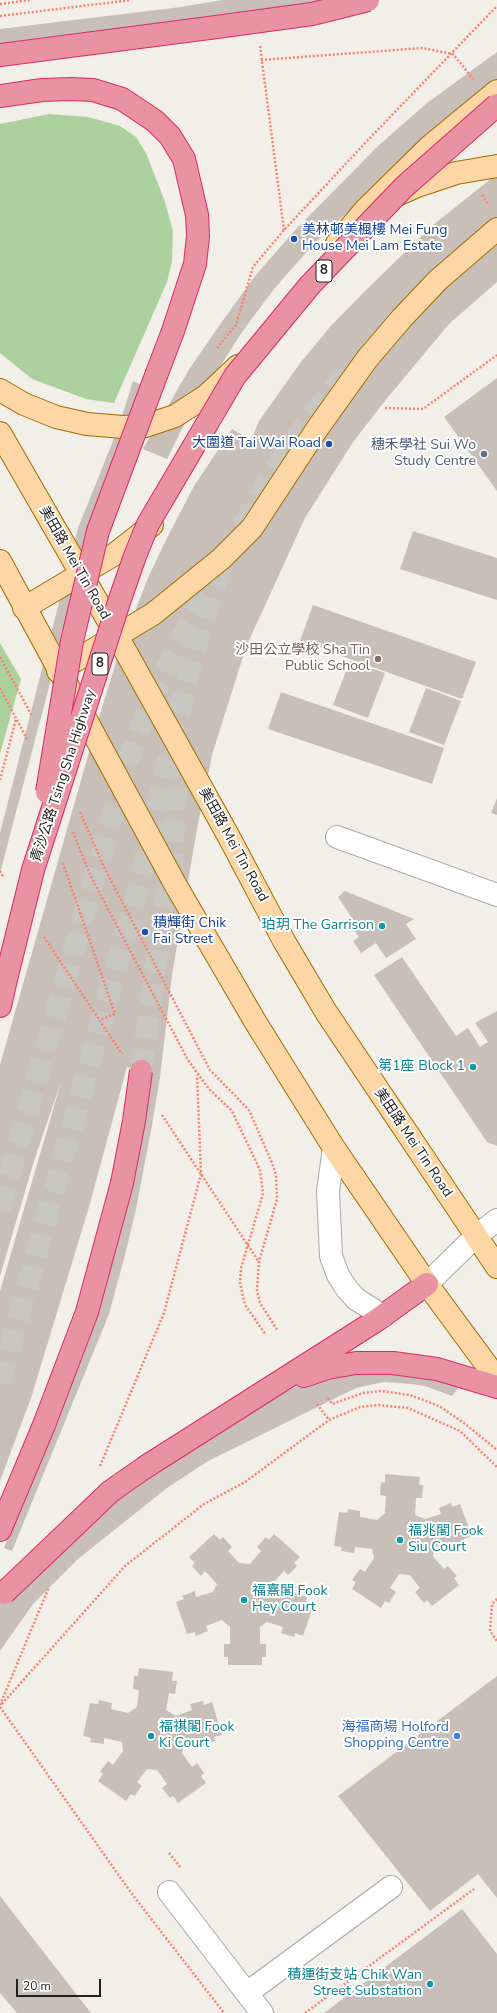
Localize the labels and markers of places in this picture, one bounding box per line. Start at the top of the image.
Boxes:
place label: 美林邨美楓樓 Mei Fung House Mei Lam Estate [302,223,447,256]
marker: 美林邨美楓樓 Mei Fung House Mei Lam Estate [289,234,299,244]
place label: 大圍道 Tai Wai Road [192,436,321,452]
place label: 穗禾學社 Sui Wo Study Centre [371,438,476,470]
marker: 大圍道 Tai Wai Road [324,439,334,449]
marker: 穗禾學社 Sui Wo Study Centre [479,449,489,459]
place label: 沙田公立學校 Sha Tin Public School [235,643,370,676]
marker: 沙田公立學校 Sha Tin Public School [373,654,383,664]
place label: 積輝街 Chik Fai Street [153,916,226,948]
place label: 珀玥 The Garrison [262,918,374,934]
marker: 珀玥 The Garrison [377,921,387,931]
marker: 積輝街 Chik Fai Street [140,927,150,937]
place label: 第1座 Block 1 [378,1059,465,1075]
marker: 第1座 Block 1 [468,1062,478,1072]
place label: 福兆閣 Fook Siu Court [408,1524,484,1556]
marker: 福兆閣 Fook Siu Court [395,1535,405,1545]
place label: 福熹閣 Fook Hey Court [252,1584,328,1616]
marker: 福熹閣 Fook Hey Court [239,1595,249,1605]
place label: 福祺閣 Fook Ki Court [159,1720,235,1752]
place label: 海福商場 Holford Shopping Centre [342,1720,449,1752]
marker: 福祺閣 Fook Ki Court [146,1731,156,1741]
marker: 海福商場 Holford Shopping Centre [452,1731,462,1741]
place label: 積運街支站 Chik Wan Street Substation [287,1968,422,2000]
marker: 積運街支站 Chik Wan Street Substation [425,1979,435,1989]

